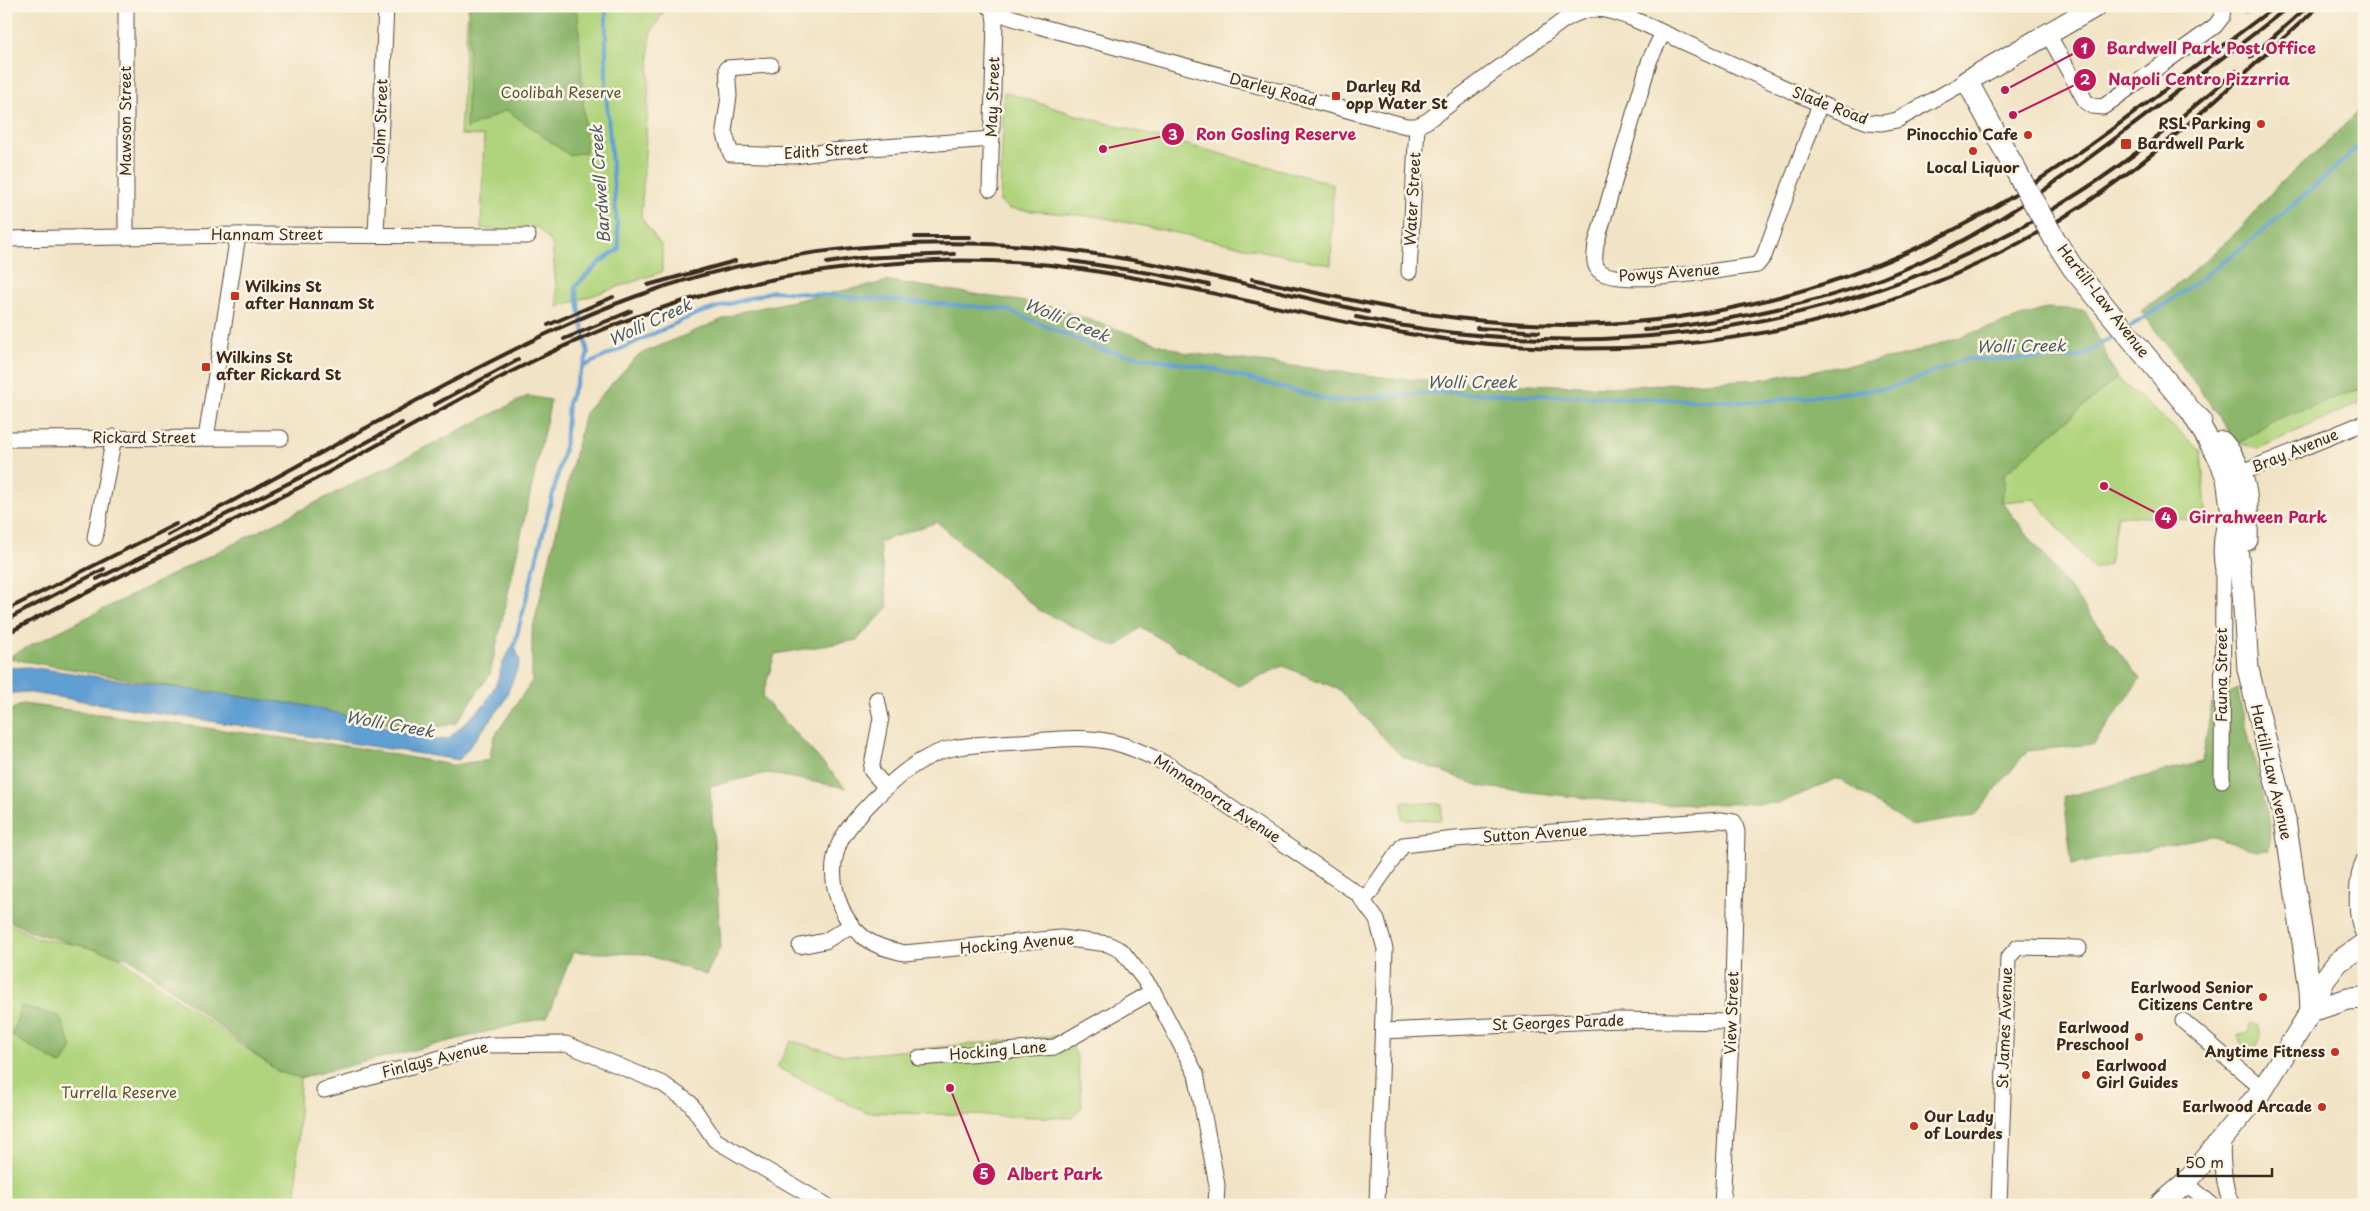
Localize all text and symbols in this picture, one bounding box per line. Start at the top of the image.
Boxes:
callout: Bardwell Park Post Office [2071,33,2326,64]
text: Bardwell Park Post Office [2106,35,2316,59]
text: 1 [2080,36,2088,59]
street label: May Street [979,56,1004,138]
callout: Napoli Centro Pizzrria [2072,64,2300,95]
street label: Mawson Street [113,66,136,176]
street label: Darley Road [1227,66,1320,111]
text: Napoli Centro Pizzrria [2108,66,2290,90]
text: 2 [2080,67,2091,90]
place label: Darley Rd opp Water St [1346,74,1448,114]
street label: John Street [367,78,392,164]
park label: Coolibah Reserve [501,80,621,103]
street label: Slade Road [1789,80,1872,130]
marker: Darley Rd opp Water St [1330,90,1342,102]
place label: RSL Parking [2158,111,2251,134]
marker: RSL Parking [2255,118,2267,130]
callout: Ron Gosling Reserve [1161,119,1367,150]
text: Ron Gosling Reserve [1196,121,1356,145]
text: 3 [1168,122,1178,145]
place label: Pinocchio Cafe [1906,122,2018,145]
water label: Bardwell Creek [583,123,615,244]
marker: Pinocchio Cafe [2022,129,2034,141]
place label: Bardwell Park [2137,131,2245,154]
street label: Edith Street [783,135,869,164]
marker: Bardwell Park [2119,137,2133,151]
marker: Local Liquor [1967,145,1979,157]
street label: Water Street [1398,151,1425,246]
place label: Local Liquor [1927,155,2020,178]
street label: Hannam Street [211,222,323,245]
street label: Hartill-Law Avenue [2052,238,2156,362]
street label: Powys Avenue [1617,256,1720,287]
place label: Wilkins St after Hannam St [245,274,374,314]
marker: Wilkins St after Hannam St [229,290,241,302]
water label: Wolli Creek [604,291,696,351]
water label: Wolli Creek [1021,291,1114,347]
water label: Wolli Creek [1976,332,2067,358]
place label: Wilkins St after Rickard St [216,345,341,385]
marker: Wilkins St after Rickard St [200,361,212,373]
water label: Wolli Creek [1427,369,1518,393]
street label: Bray Avenue [2248,422,2341,477]
street label: Rickard Street [92,425,196,448]
callout: Girrahween Park [2153,502,2338,533]
text: Girrahween Park [2189,504,2328,528]
text: 4 [2161,505,2171,528]
street label: Fauna Street [2209,628,2232,722]
street label: Hartill-Law Avenue [2246,702,2299,842]
water label: Wolli Creek [344,703,438,743]
street label: Minnamorra Avenue [1150,748,1286,848]
street label: Sutton Avenue [1482,817,1588,848]
street label: Hocking Avenue [959,926,1075,959]
street label: St James Avenue [1990,967,2017,1089]
street label: View Street [1718,971,1743,1055]
place label: Earlwood Senior Citizens Centre [2131,975,2253,1015]
marker: Earlwood Senior Citizens Centre [2257,991,2269,1003]
street label: St Georges Parade [1492,1008,1624,1035]
place label: Earlwood Preschool [2056,1015,2129,1055]
marker: Earlwood Preschool [2133,1031,2145,1043]
street label: Finlays Avenue [379,1034,490,1083]
street label: Hocking Lane [948,1034,1048,1065]
place label: Anytime Fitness [2205,1039,2325,1062]
marker: Anytime Fitness [2329,1046,2341,1058]
place label: Earlwood Girl Guides [2096,1053,2178,1093]
marker: Earlwood Girl Guides [2080,1069,2092,1081]
park label: Turrella Reserve [61,1080,177,1103]
place label: Earlwood Arcade [2183,1094,2312,1117]
marker: Earlwood Arcade [2316,1101,2328,1113]
place label: Our Lady of Lourdes [1924,1104,2003,1144]
marker: Our Lady of Lourdes [1908,1120,1920,1132]
scale bar [2178,1146,2271,1178]
text: 50 m [2185,1150,2224,1173]
callout: Albert Park [972,1159,1112,1190]
text: 5 [979,1161,989,1184]
text: Albert Park [1007,1161,1103,1185]

